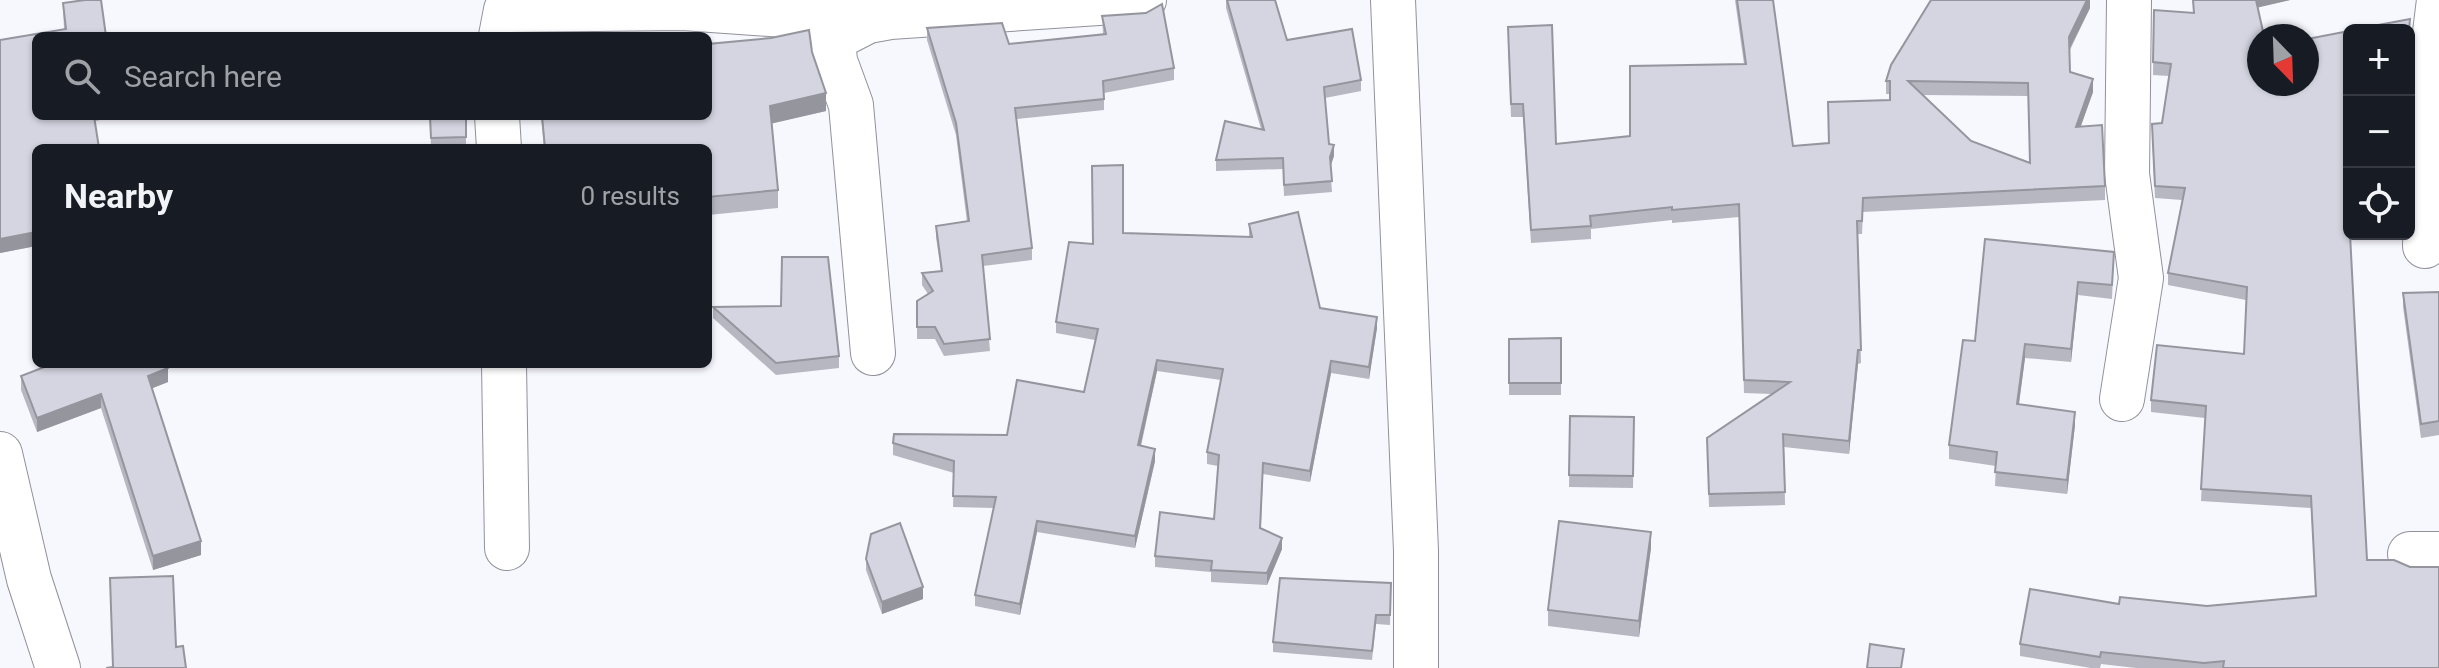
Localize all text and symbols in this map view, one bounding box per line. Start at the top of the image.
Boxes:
north arrow [2247,24,2319,96]
map controls [2343,24,2415,240]
button: + [2343,24,2415,96]
search box [32,32,712,120]
icon: search [60,54,104,98]
text: Search here [124,59,282,94]
button: − [2343,96,2415,168]
button: locate [2343,168,2415,240]
text: Nearby [64,176,173,216]
text: 0 results [581,181,680,211]

